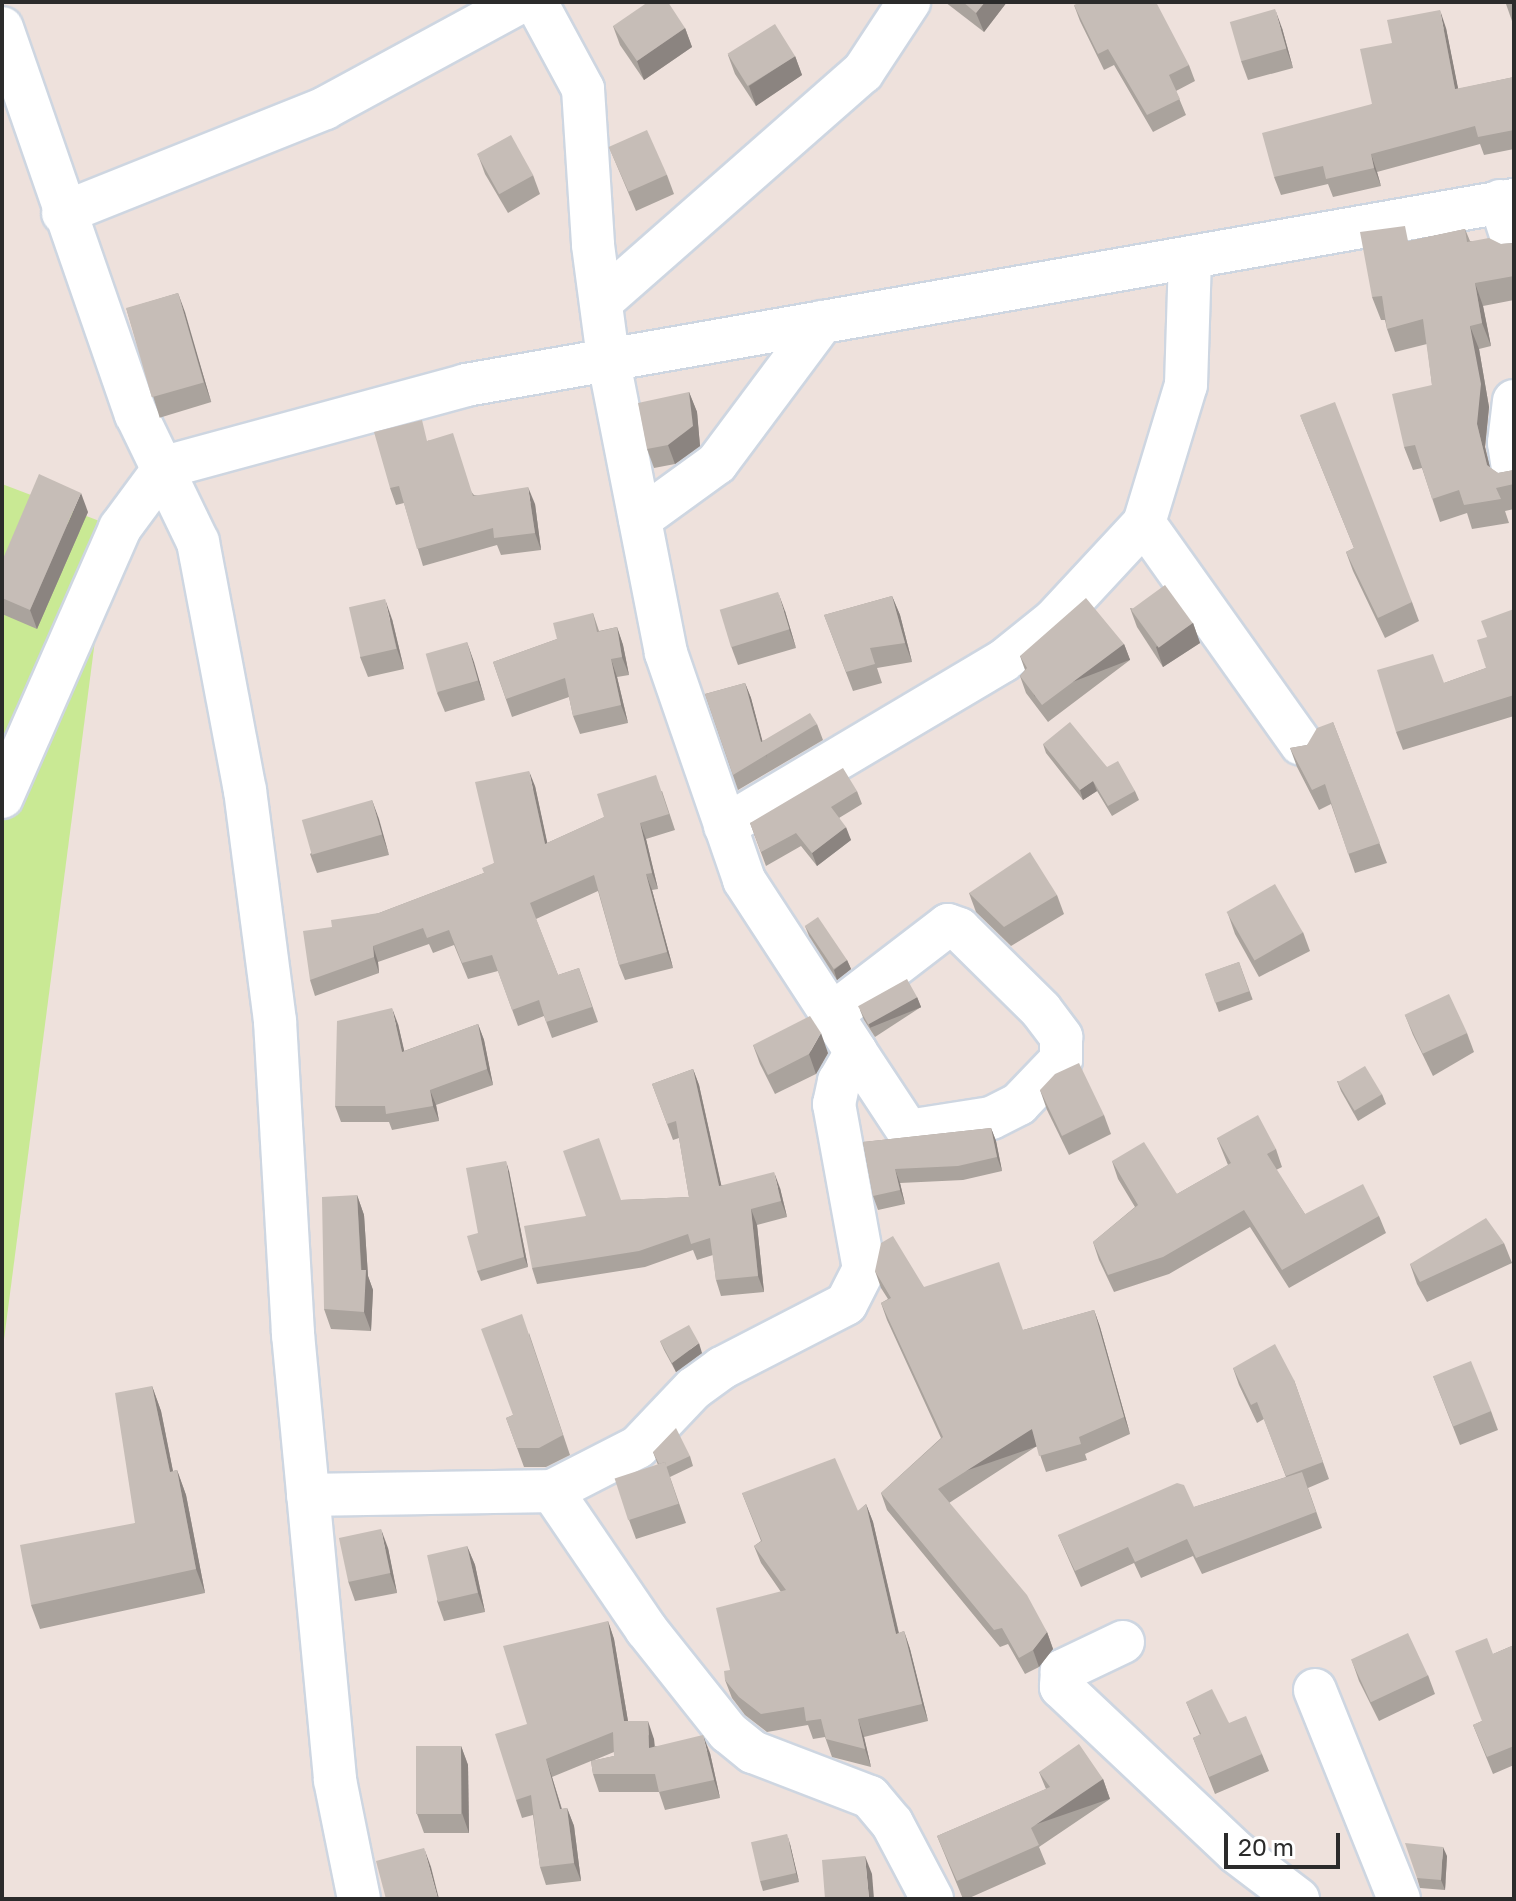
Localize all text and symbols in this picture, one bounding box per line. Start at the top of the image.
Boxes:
scale bar [1228,1817,1344,1867]
text: 20 m [1238,1832,1294,1861]

